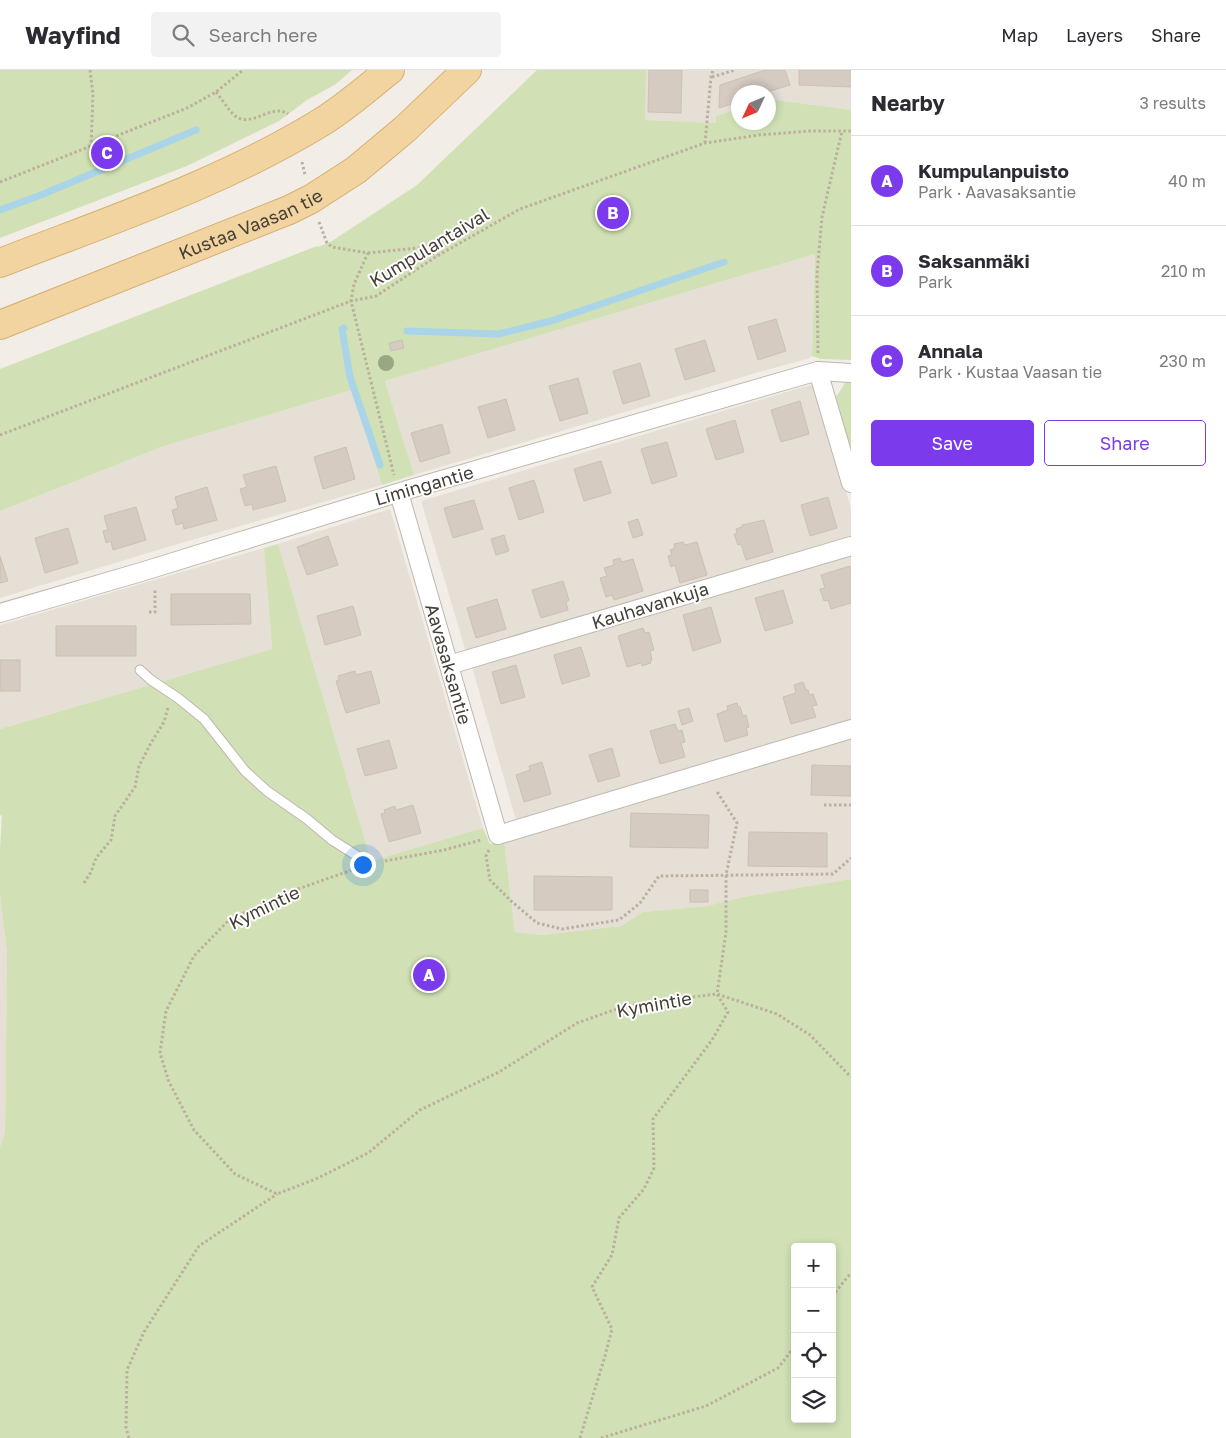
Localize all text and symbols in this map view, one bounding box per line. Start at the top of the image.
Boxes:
search box [151,12,501,57]
text: Wayfind [25,20,121,49]
icon: search [169,21,197,49]
text: Search here [209,23,317,46]
text: Map [1001,24,1038,46]
text: Layers [1066,24,1123,46]
text: Share [1151,24,1201,46]
north arrow [731,85,776,130]
text: Nearby [871,90,945,116]
text: 3 results [1139,93,1206,113]
pin: C [91,134,123,172]
text: Kumpulanpuisto [918,159,1069,182]
text: A [881,171,893,191]
text: 40 m [1168,171,1206,191]
text: Park · Aavasaksantie [918,182,1076,202]
street label: Kustaa Vaasan tie [175,184,326,264]
pin: B [597,194,629,232]
street label: Kumpulantaival [365,203,493,291]
text: Saksanmäki [918,249,1030,272]
text: B [881,261,893,281]
text: 210 m [1161,261,1206,281]
text: Park [918,272,953,292]
text: Annala [918,339,983,362]
text: C [881,351,893,371]
text: 230 m [1159,351,1206,371]
text: Park · Kustaa Vaasan tie [918,362,1102,382]
button: Save [871,420,1034,466]
button: Share [1044,420,1206,466]
street label: Limingantie [372,460,476,510]
street label: Kauhavankuja [589,577,711,633]
street label: Aavasaksantie [421,601,477,727]
your location [350,852,376,878]
street label: Kymintie [225,880,303,934]
pin: A [413,956,445,994]
street label: Kymintie [615,987,693,1021]
map controls [791,1243,836,1423]
button: + [791,1243,836,1288]
button: − [791,1288,836,1333]
button: locate [791,1333,836,1378]
button: layers [791,1378,836,1423]

